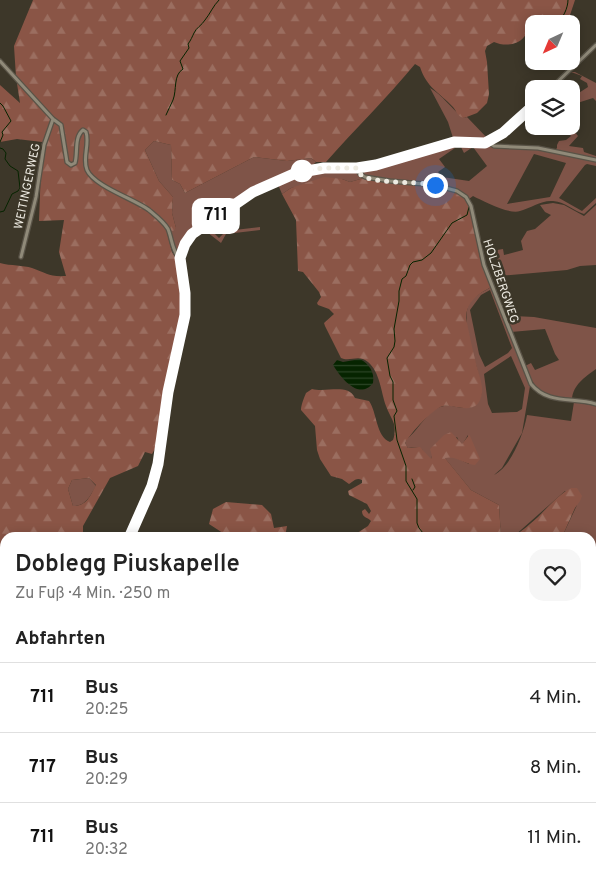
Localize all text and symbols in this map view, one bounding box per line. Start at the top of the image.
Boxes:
north arrow [525,15,580,70]
map controls [525,15,580,135]
button: layers [525,80,580,135]
street label: WEITINGERWEG [11,142,45,231]
unlabelled marker [291,160,313,182]
your location [423,173,448,198]
line badge: 711 [187,200,245,232]
text: 711 [204,204,228,227]
street label: HOLZBERGWEG [478,237,522,325]
button: heart [529,549,581,601]
text: Doblegg Piuskapelle [15,550,240,580]
text: Zu Fuß · 4 Min. · 250 m [15,584,170,604]
text: Abfahrten [15,627,105,651]
text: Bus [85,676,119,700]
text: 711 [30,686,55,709]
text: 4 Min. [530,686,581,710]
text: 20:25 [85,700,128,720]
text: Bus [85,746,119,770]
text: 717 [29,756,56,779]
text: 8 Min. [530,756,581,780]
text: 20:29 [85,770,128,790]
text: Bus [85,816,119,840]
text: 711 [30,826,55,849]
text: 11 Min. [527,826,581,850]
text: 20:32 [85,840,128,860]

